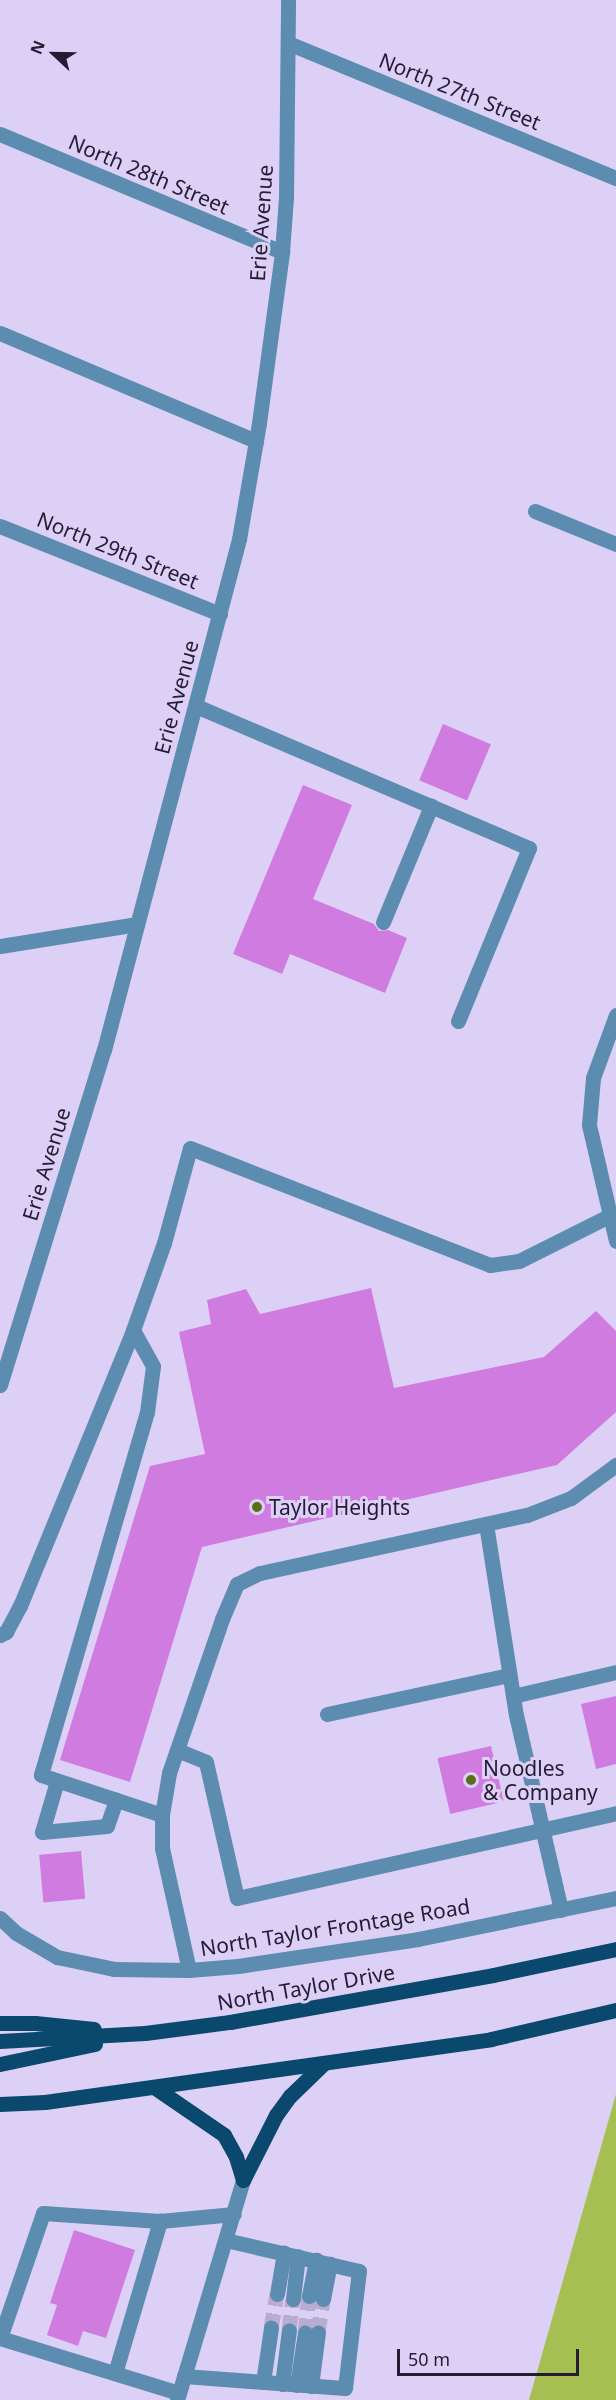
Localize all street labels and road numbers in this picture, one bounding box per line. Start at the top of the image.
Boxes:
street label: North 27th Street [376,47,544,135]
street label: North 28th Street [65,129,233,219]
street label: Erie Avenue [244,164,278,282]
street label: North 29th Street [34,506,202,594]
street label: Erie Avenue [149,637,203,757]
street label: Erie Avenue [17,1104,75,1224]
street label: North Taylor Frontage Road [198,1893,472,1961]
street label: North Taylor Drive [215,1959,397,2015]

